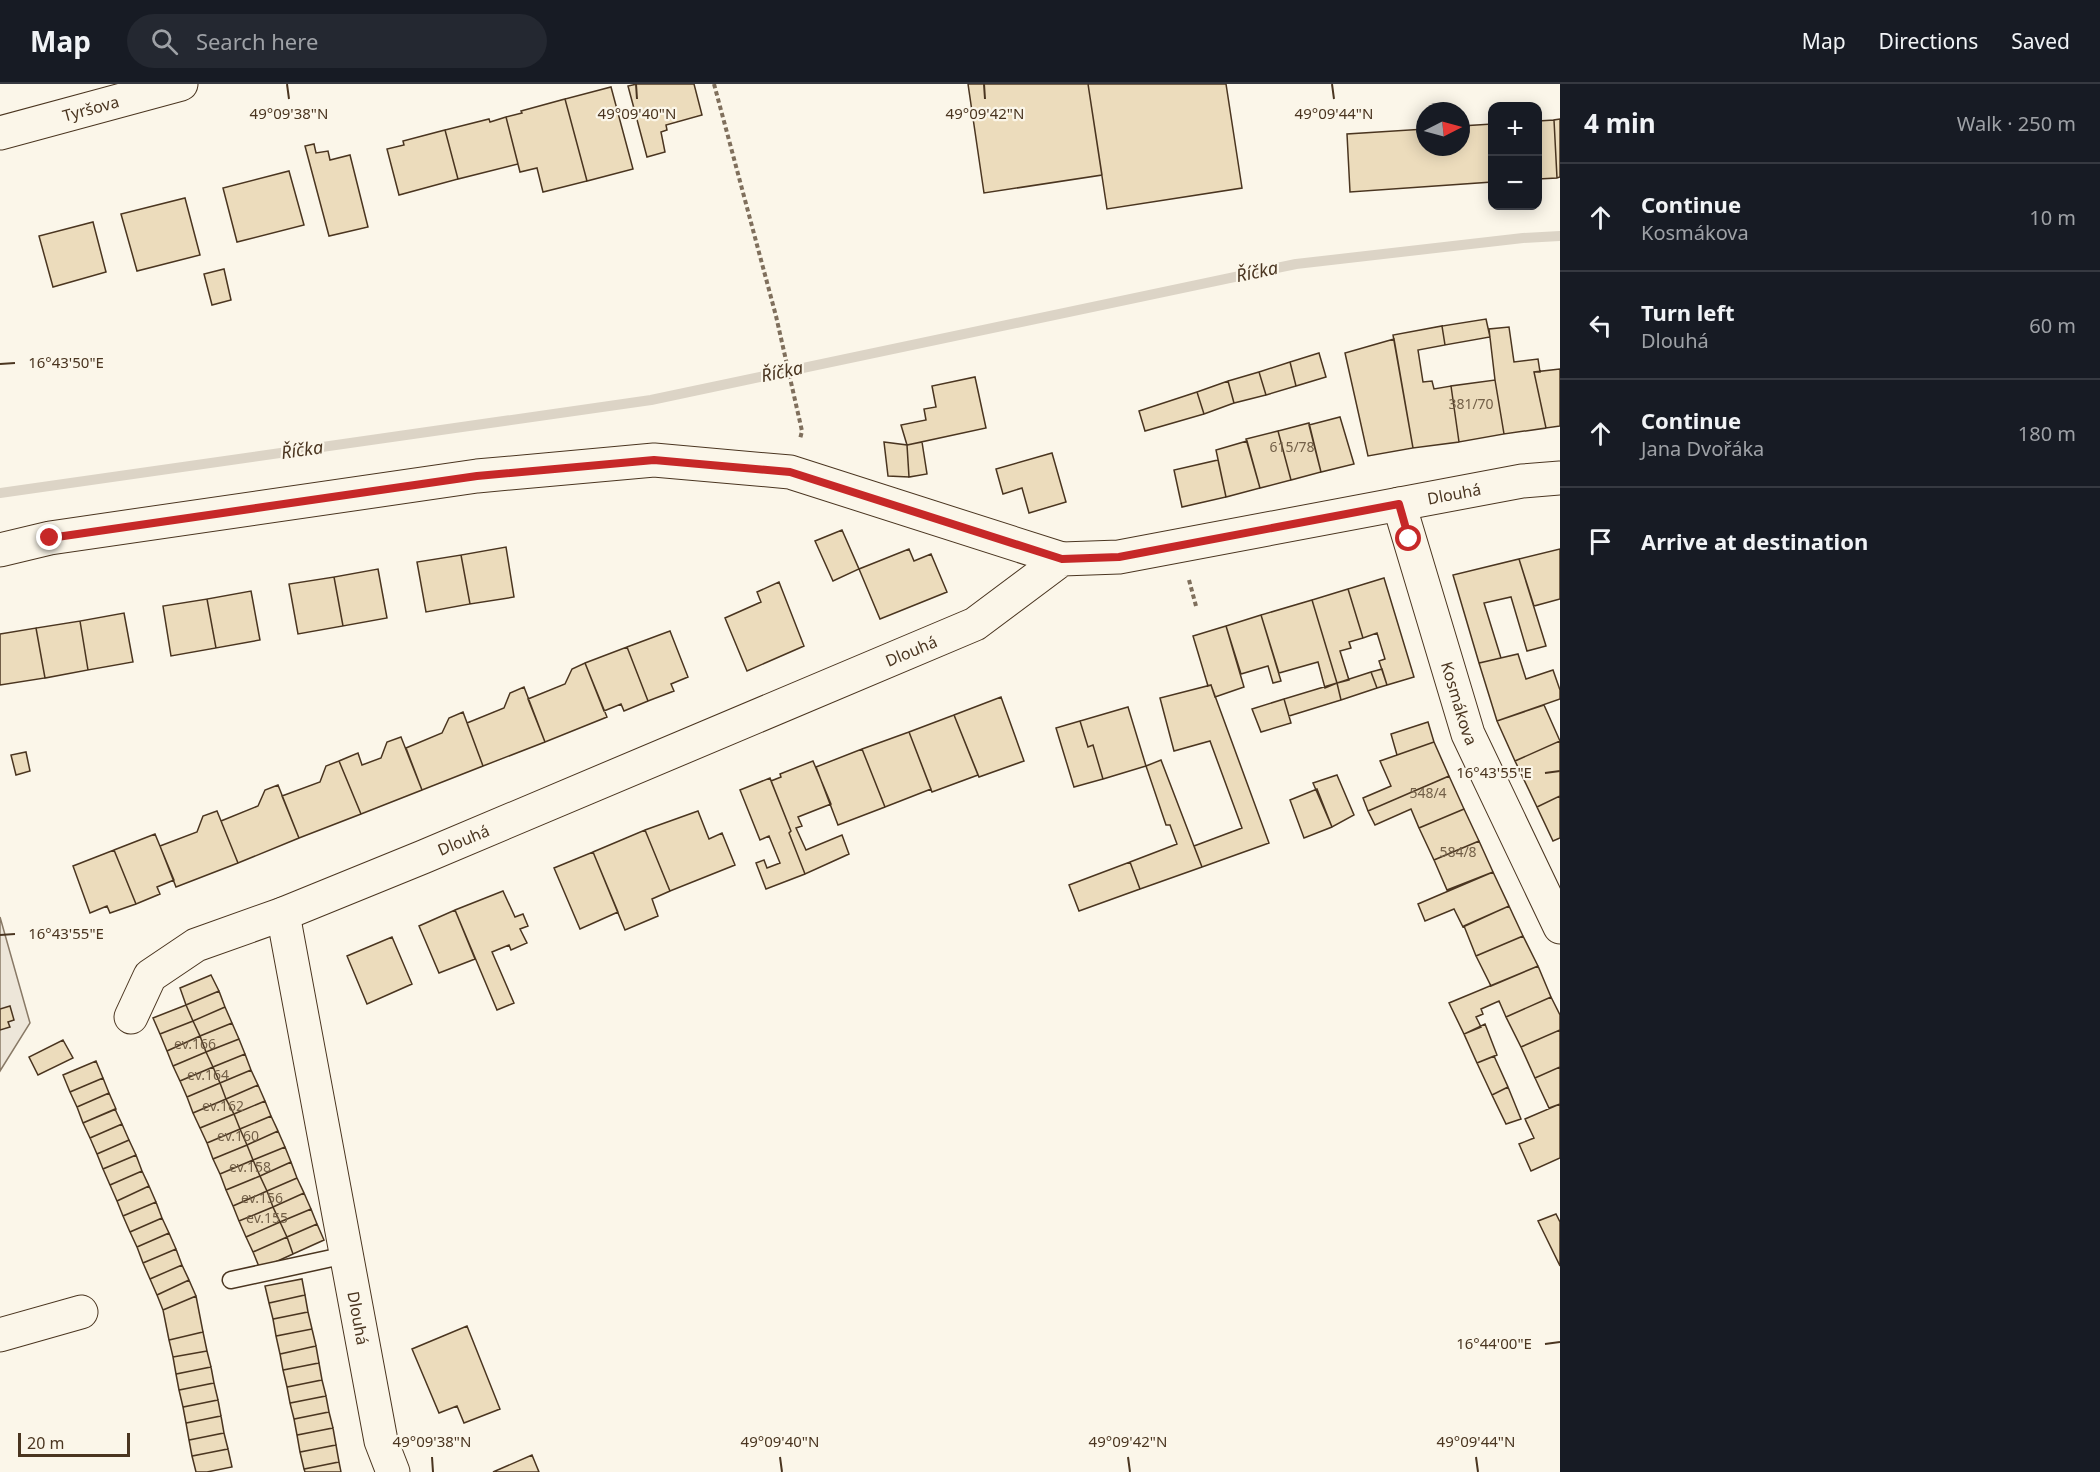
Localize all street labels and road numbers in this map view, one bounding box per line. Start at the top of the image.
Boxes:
street label: Tyršova [60,90,121,127]
street label: Dlouhá [1425,478,1483,510]
street label: Dlouhá [882,630,940,672]
street label: Kosmákova [1436,659,1483,749]
street label: Dlouhá [434,819,493,861]
street label: Dlouhá [342,1289,374,1347]

